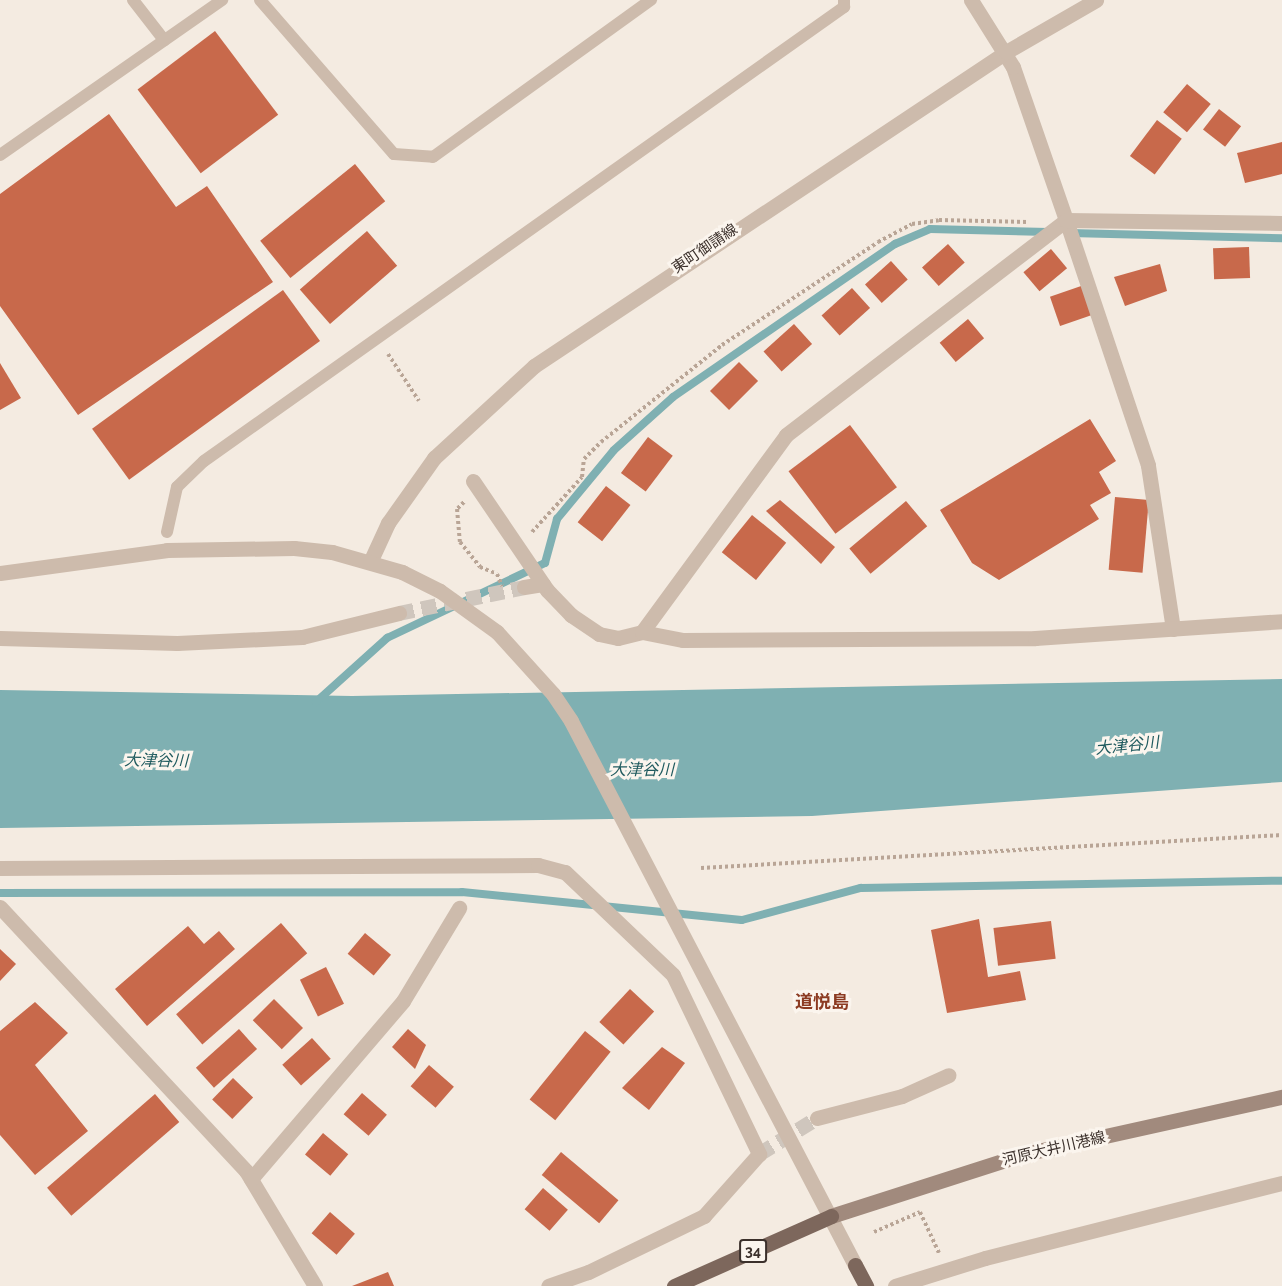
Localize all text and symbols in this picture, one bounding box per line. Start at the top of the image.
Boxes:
street label: 東町御請線 [669,221,741,277]
water label: 大津谷川 [1094,733,1160,759]
water label: 大津谷川 [124,751,188,771]
water label: 大津谷川 [610,760,674,780]
district label: 道悦島 [795,991,849,1013]
street label: 河原大井川港線 [1001,1128,1107,1170]
road number: 34 [738,1240,768,1262]

